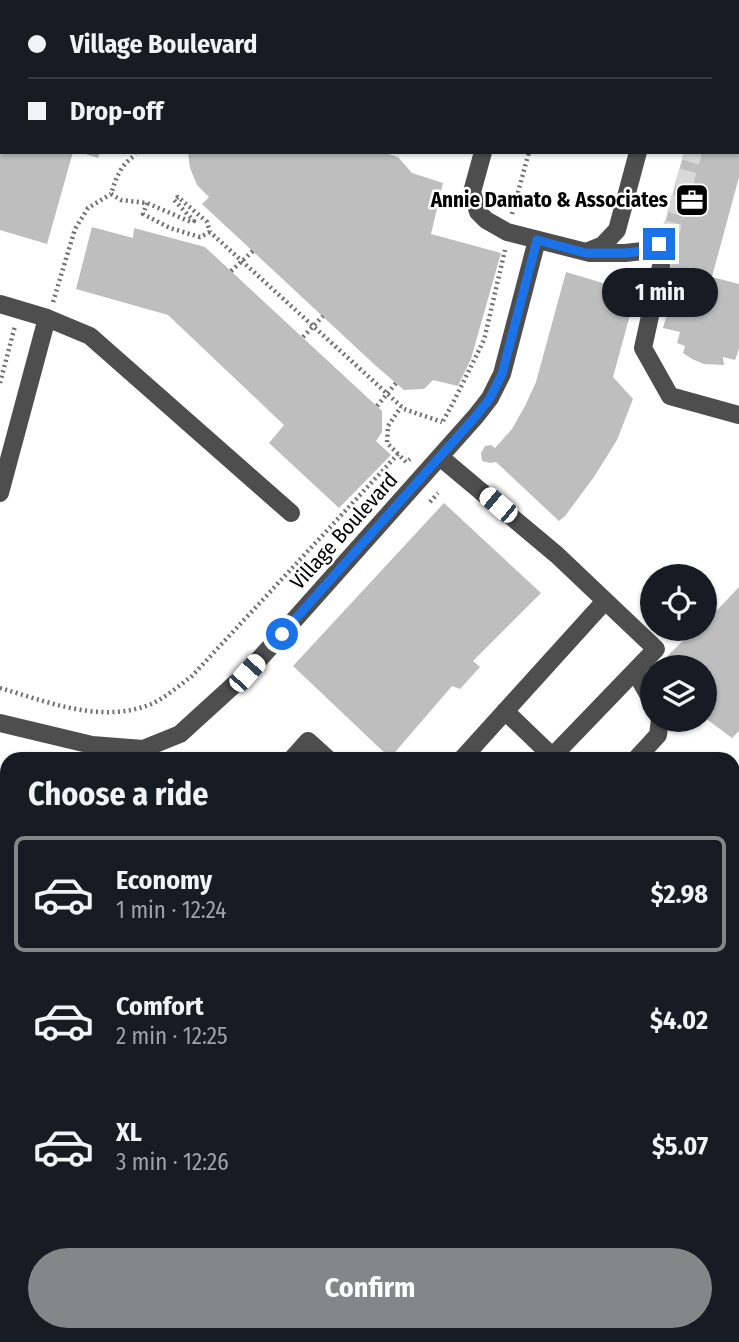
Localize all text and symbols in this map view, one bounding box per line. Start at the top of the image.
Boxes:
text: Village Boulevard [70,29,258,60]
text: Drop-off [70,96,163,127]
office icon: Annie Damato & Associates [673,181,711,219]
place label: Annie Damato & Associates [430,187,668,213]
route end [643,228,675,260]
callout: 1 min [601,268,717,318]
text: 1 min [635,278,685,306]
street label: Village Boulevard [285,467,403,595]
car [476,483,521,527]
map controls [640,564,717,732]
button: locate [640,564,717,641]
route start [266,618,298,650]
car [226,650,269,696]
button: layers [640,655,717,732]
text: Choose a ride [28,775,209,813]
icon: car [32,863,95,926]
text: Economy [116,865,212,896]
text: $2.98 [651,879,708,910]
text: 1 min · 12:24 [116,896,226,924]
icon: car [32,989,95,1052]
text: Comfort [116,991,204,1022]
text: $4.02 [650,1005,708,1036]
text: 2 min · 12:25 [116,1022,228,1050]
icon: car [32,1115,95,1178]
text: XL [116,1117,142,1148]
text: $5.07 [652,1131,708,1162]
text: 3 min · 12:26 [116,1148,229,1176]
button: Confirm [28,1248,712,1328]

